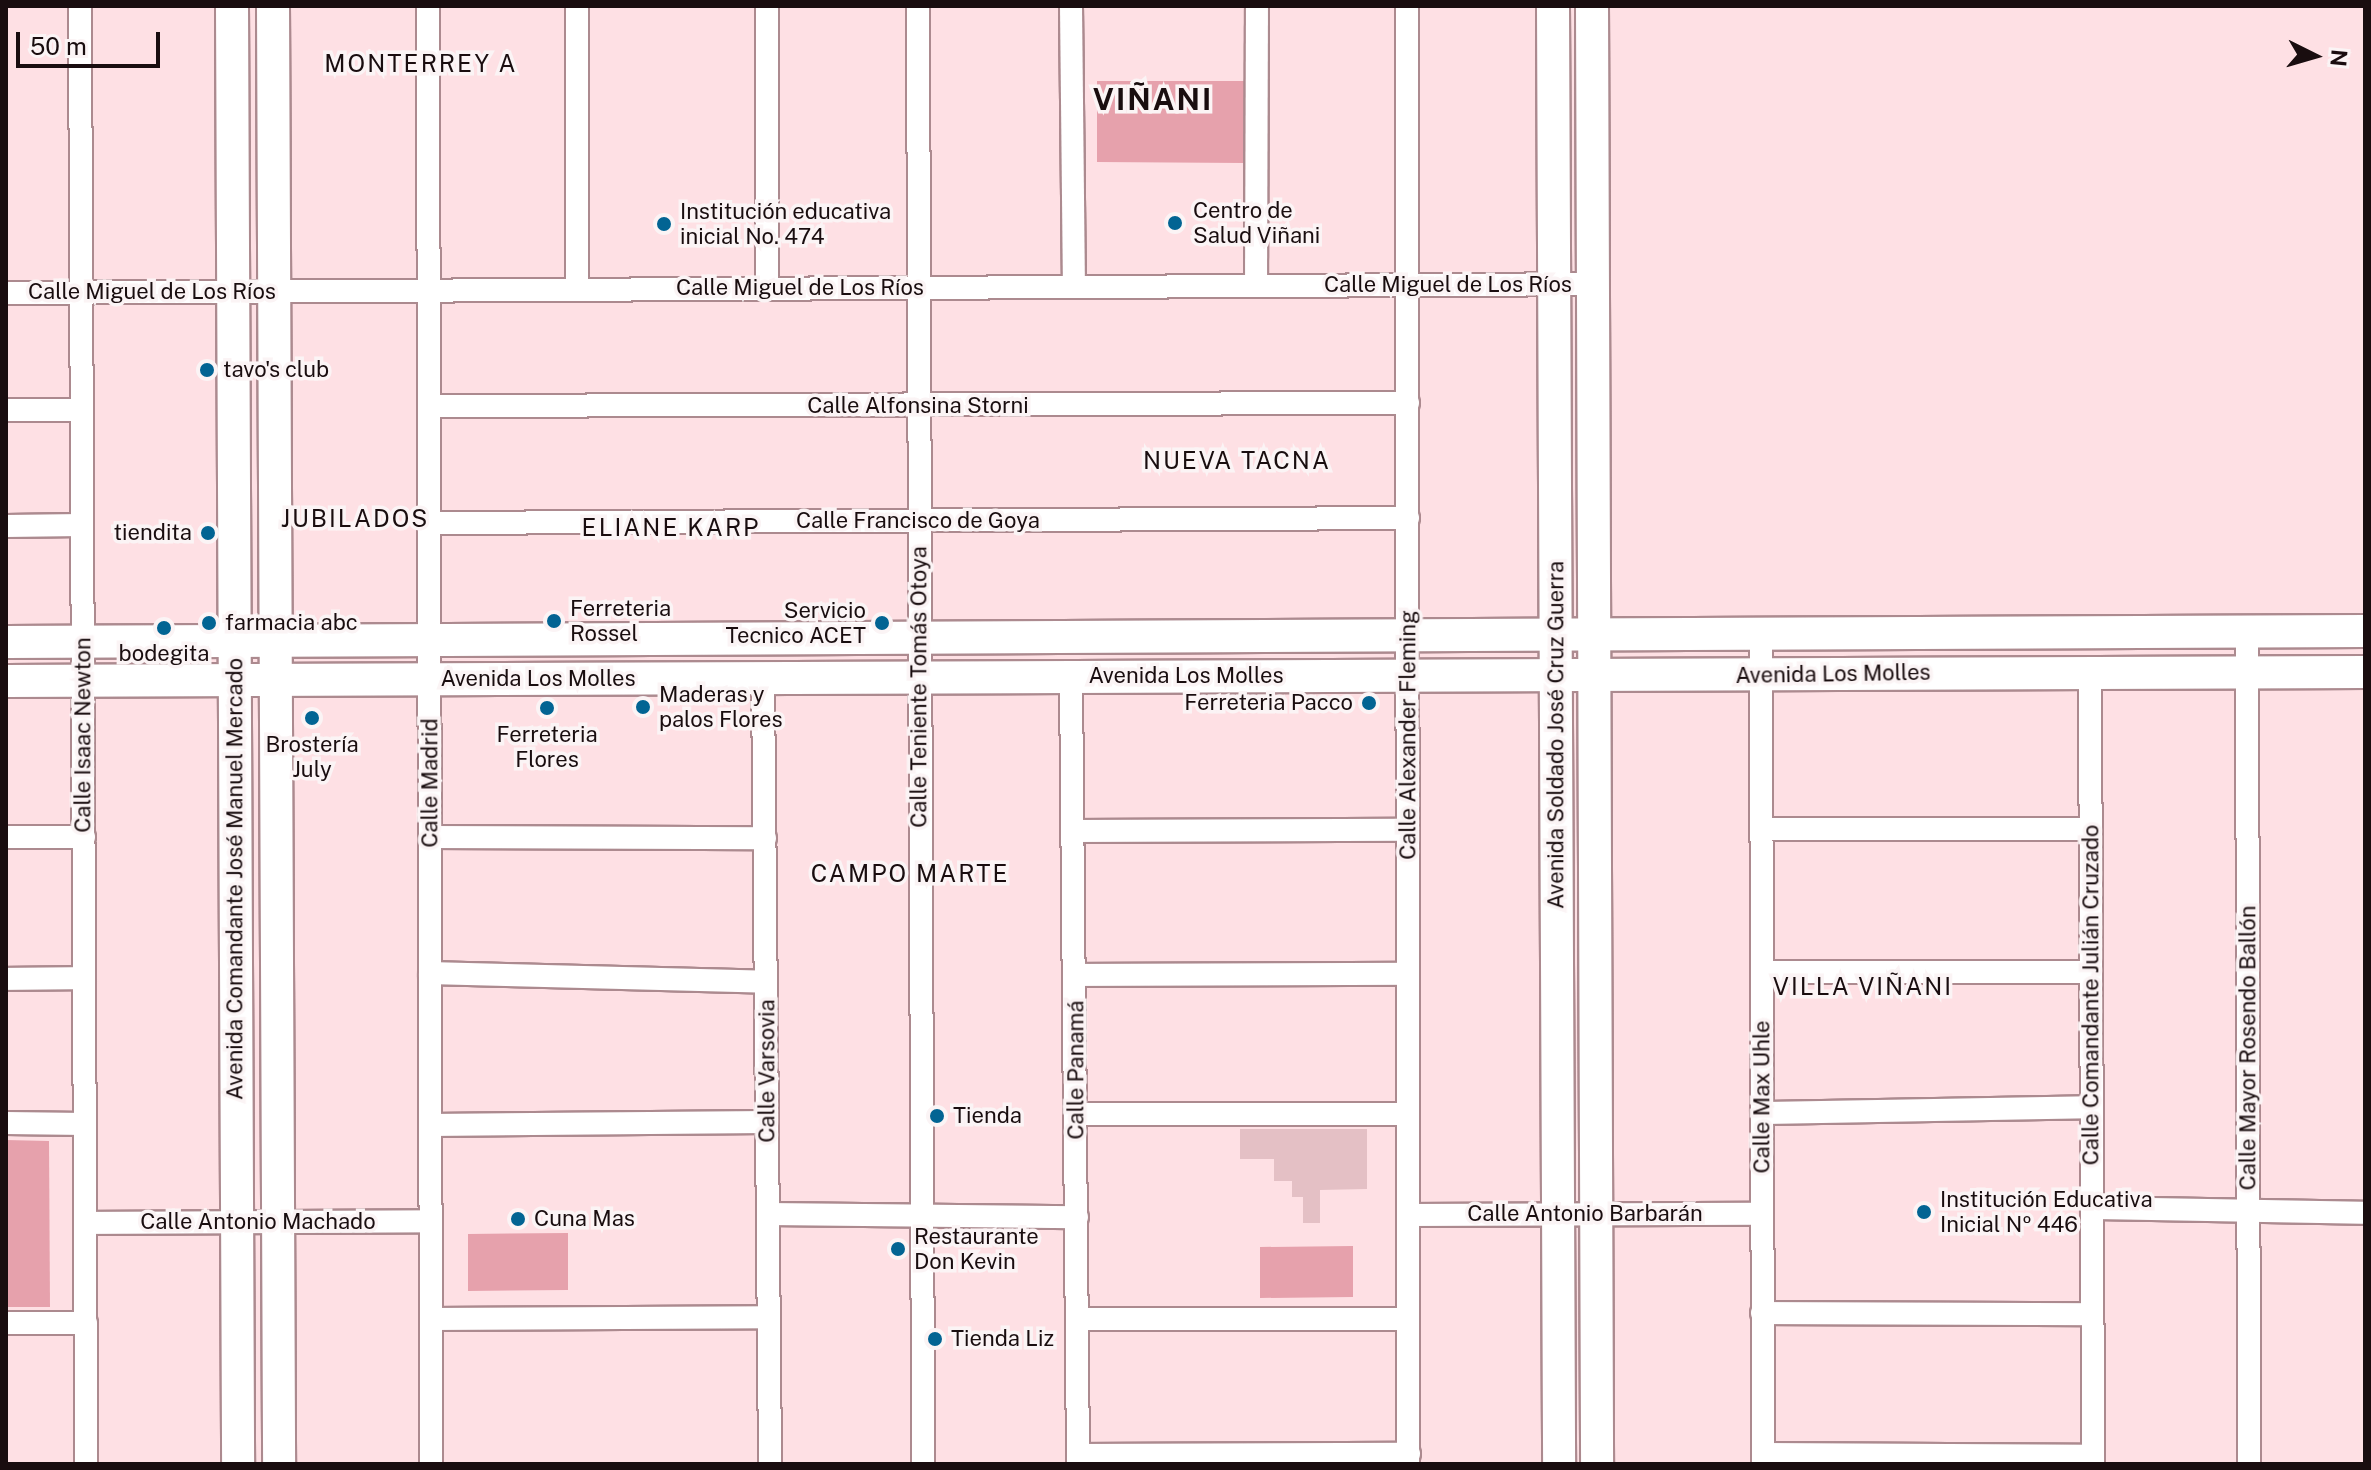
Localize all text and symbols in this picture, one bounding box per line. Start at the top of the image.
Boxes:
scale bar [20,16,164,66]
north arrow [2275,16,2355,96]
text: 50 m [30,32,87,60]
text: N [2325,48,2353,68]
district label: MONTERREY A [324,50,518,78]
district label: VIÑANI [1093,81,1213,117]
place label: Centro de Salud Viñani [1193,197,1321,248]
place label: Institución educativa inicial No. 474 [680,198,892,250]
marker: Centro de Salud Viñani [1164,212,1186,234]
marker: Institución educativa inicial No. 474 [655,215,673,233]
street label: Calle Miguel de Los Ríos [1324,272,1572,298]
street label: Calle Miguel de Los Ríos [676,275,924,301]
street label: Calle Miguel de Los Ríos [28,279,276,305]
place label: tavo's club [223,357,330,383]
marker: tavo's club [198,361,216,379]
street label: Calle Alfonsina Storni [807,393,1029,419]
district label: NUEVA TACNA [1143,447,1331,475]
district label: JUBILADOS [281,505,429,533]
street label: Calle Francisco de Goya [796,508,1040,534]
district label: ELIANE KARP [582,514,760,542]
place label: tiendita [113,520,192,546]
marker: tiendita [199,524,217,542]
street label: Calle Teniente Tomás Otoya [906,546,932,828]
street label: Avenida Soldado José Cruz Guerra [1543,561,1569,909]
place label: Ferreteria Rossel [570,595,671,646]
place label: Servicio Tecnico ACET [725,597,866,648]
place label: farmacia abc [225,610,358,636]
street label: Calle Alexander Fleming [1395,610,1421,860]
marker: Ferreteria Rossel [545,612,563,630]
marker: farmacia abc [200,614,218,632]
marker: Servicio Tecnico ACET [873,614,891,632]
marker: bodegita [155,619,173,637]
street label: Calle Isaac Newton [70,637,96,833]
place label: bodegita [119,641,209,667]
street label: Avenida Comandante José Manuel Mercado [222,658,248,1100]
street label: Avenida Los Molles [1735,659,1931,689]
street label: Avenida Los Molles [1088,663,1284,689]
street label: Avenida Los Molles [440,666,636,692]
place label: Maderas y palos Flores [659,681,783,732]
place label: Ferreteria Pacco [1184,690,1353,716]
marker: Ferreteria Pacco [1360,694,1378,712]
marker: Maderas y palos Flores [634,698,652,716]
marker: Ferreteria Flores [538,699,556,717]
marker: Brostería July [303,709,321,727]
street label: Calle Madrid [417,718,443,848]
place label: Ferreteria Flores [496,721,598,772]
place label: Brostería July [265,731,359,782]
street label: Calle Comandante Julián Cruzado [2078,824,2104,1166]
district label: CAMPO MARTE [811,860,1009,888]
street label: Calle Mayor Rosendo Ballón [2235,905,2261,1191]
district label: VILLA VIÑANI [1773,973,1953,1001]
street label: Calle Varsovia [754,999,780,1143]
street label: Calle Panamá [1063,1000,1089,1140]
street label: Calle Max Uhle [1749,1020,1775,1174]
place label: Tienda [953,1103,1022,1129]
marker: Tienda [928,1107,946,1125]
place label: Institución Educativa Inicial Nº 446 [1940,1186,2153,1238]
street label: Calle Antonio Barbarán [1467,1201,1703,1227]
marker: Institución Educativa Inicial Nº 446 [1915,1203,1933,1221]
place label: Cuna Mas [534,1206,635,1232]
street label: Calle Antonio Machado [140,1209,376,1235]
marker: Cuna Mas [509,1210,527,1228]
place label: Restaurante Don Kevin [914,1223,1039,1274]
marker: Restaurante Don Kevin [889,1240,907,1258]
place label: Tienda Liz [951,1326,1054,1352]
marker: Tienda Liz [926,1330,944,1348]

